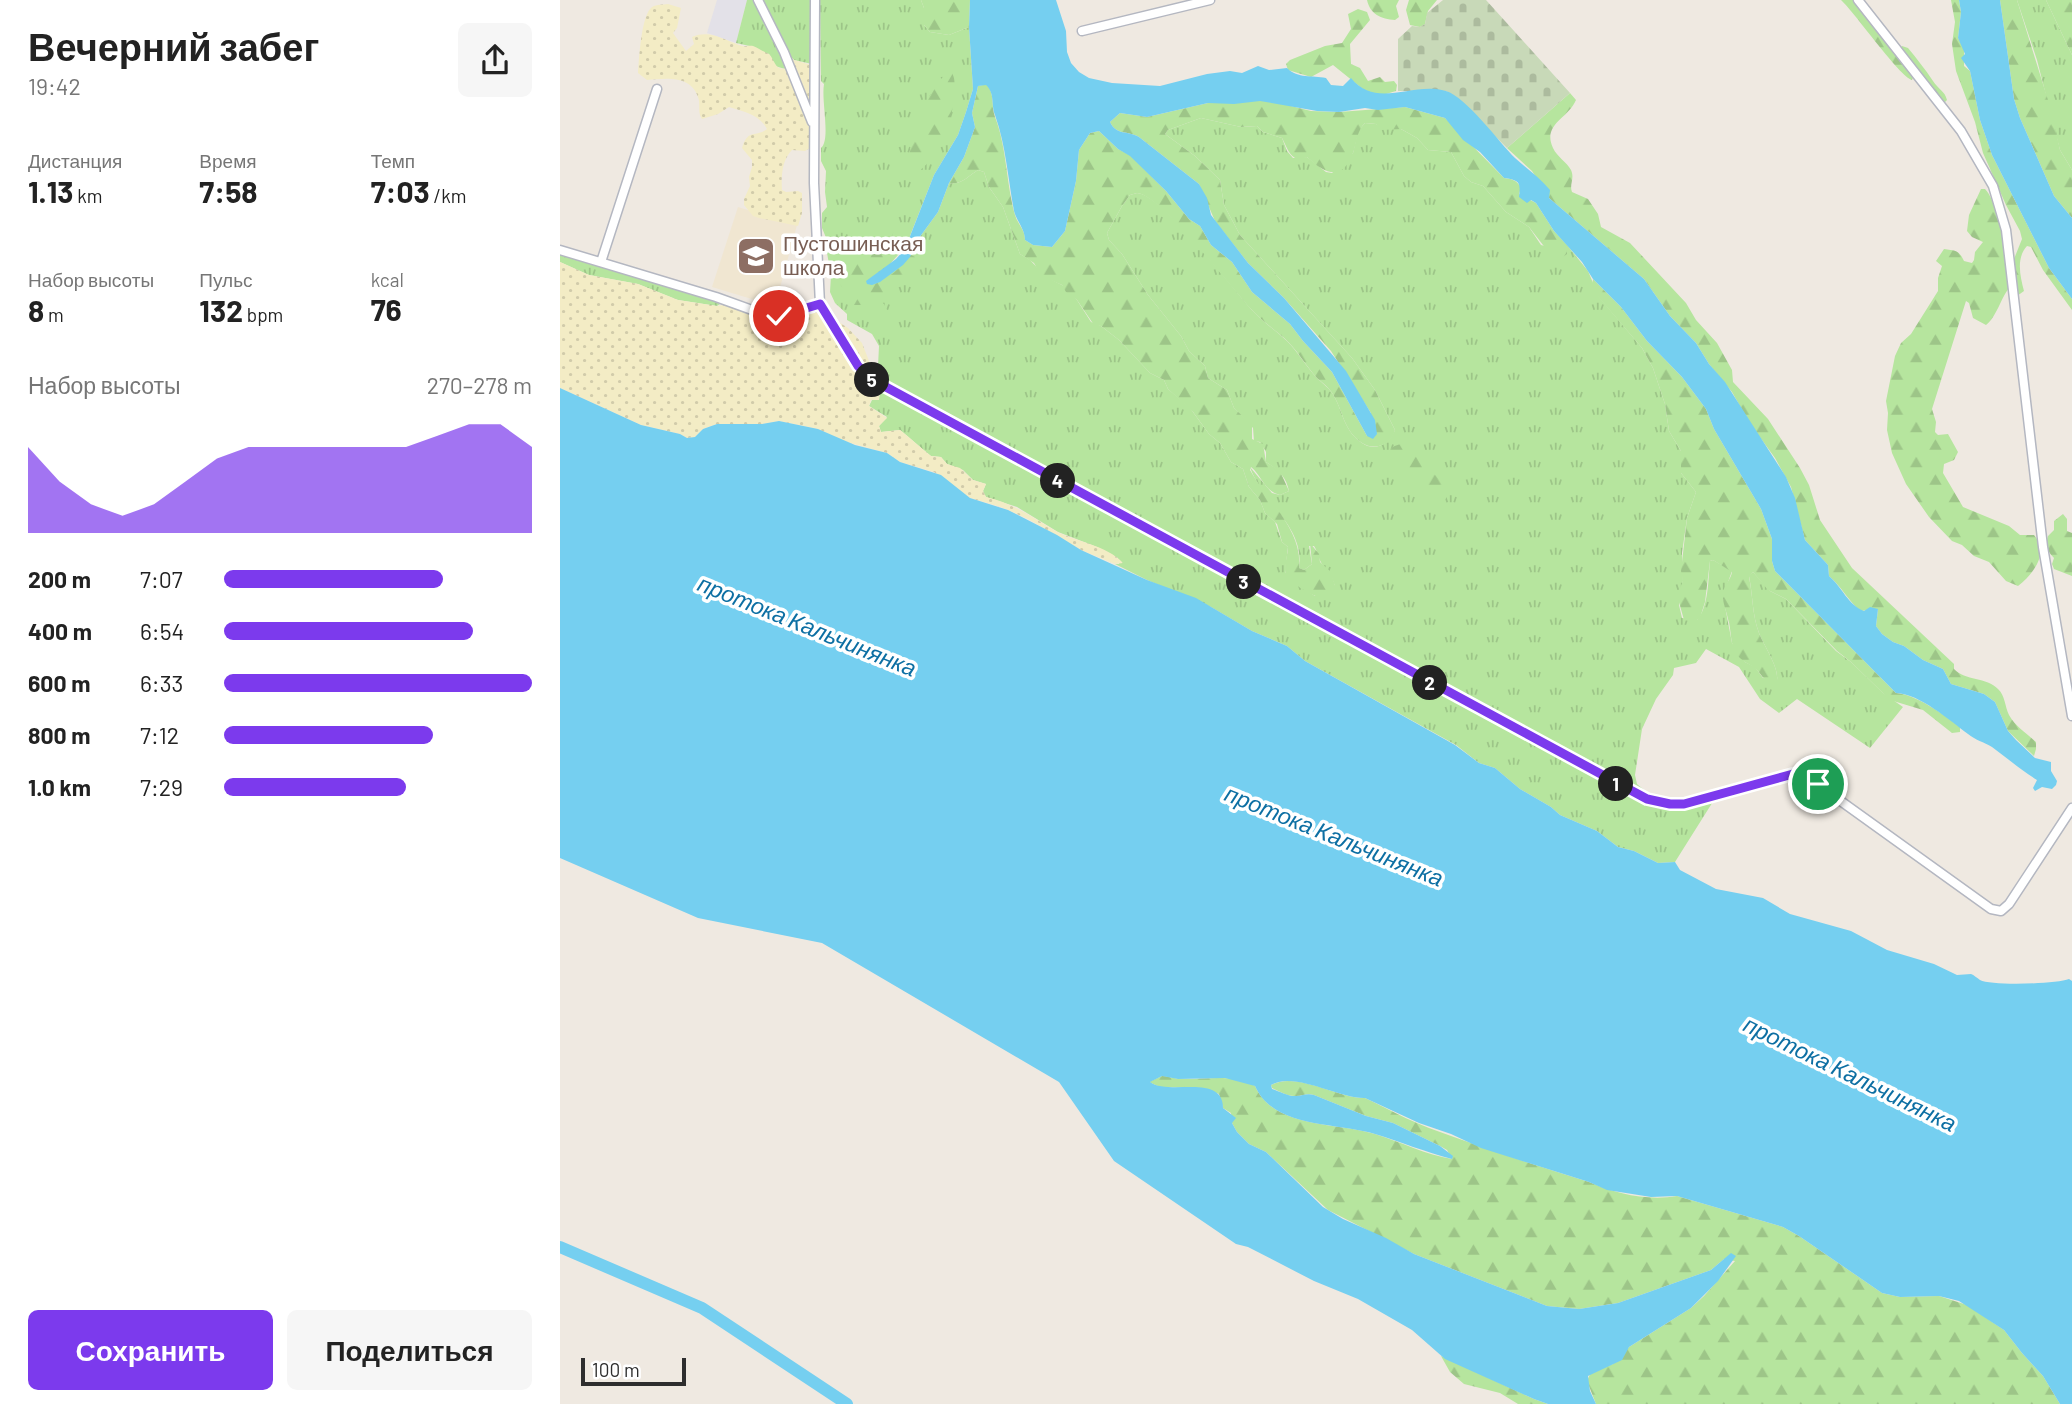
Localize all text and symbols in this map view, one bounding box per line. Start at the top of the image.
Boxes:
text: Вечерний забег [28,23,319,69]
button: share [458,23,532,97]
text: 19:42 [28,72,81,100]
text: Дистанция [28,149,122,172]
text: Время [199,149,257,172]
text: Темп [371,149,415,172]
text: 1.13 [28,173,74,209]
text: 7:58 [199,173,258,209]
text: 7:03 [371,173,430,209]
text: km [74,184,103,207]
text: /km [430,184,466,207]
place label: Пустошинская школа [783,230,923,279]
school or university icon: Пустошинская школа [735,235,777,277]
text: Набор высоты [28,268,154,291]
text: Пульс [199,268,253,291]
text: kcal [371,268,404,291]
pin [749,286,809,346]
text: 76 [371,291,402,327]
text: 8 [28,292,44,328]
text: 132 [199,292,243,328]
icon: check [760,297,798,335]
text: m [44,303,64,326]
text: bpm [243,303,283,326]
pin: 5 [854,362,890,398]
text: 5 [866,368,877,391]
text: Набор высоты [28,371,181,399]
text: 270–278 m [427,371,532,399]
pin: 4 [1040,463,1076,498]
text: 4 [1052,469,1063,492]
pin: 3 [1226,564,1262,600]
text: 200 m [28,565,91,593]
text: 7:07 [140,565,183,593]
water label: протока Кальчинянка [694,568,921,682]
text: 3 [1238,570,1249,593]
text: 400 m [28,617,92,645]
text: 6:54 [140,617,184,645]
pin: 2 [1412,666,1448,700]
text: 600 m [28,669,90,697]
text: 6:33 [140,669,183,697]
text: 2 [1424,671,1435,694]
text: 800 m [28,721,90,749]
text: 7:12 [140,721,179,749]
pin [1788,754,1848,814]
icon: arrive [1799,765,1837,803]
pin: 1 [1598,766,1634,802]
text: 1 [1612,772,1619,795]
text: 1.0 km [28,773,91,801]
text: 7:29 [140,773,183,801]
water label: протока Кальчинянка [1221,778,1448,892]
water label: протока Кальчинянка [1740,1009,1961,1137]
button: Сохранить [28,1310,273,1390]
button: Поделиться [287,1310,532,1390]
scale bar [581,1355,686,1387]
text: 100 m [592,1358,640,1381]

